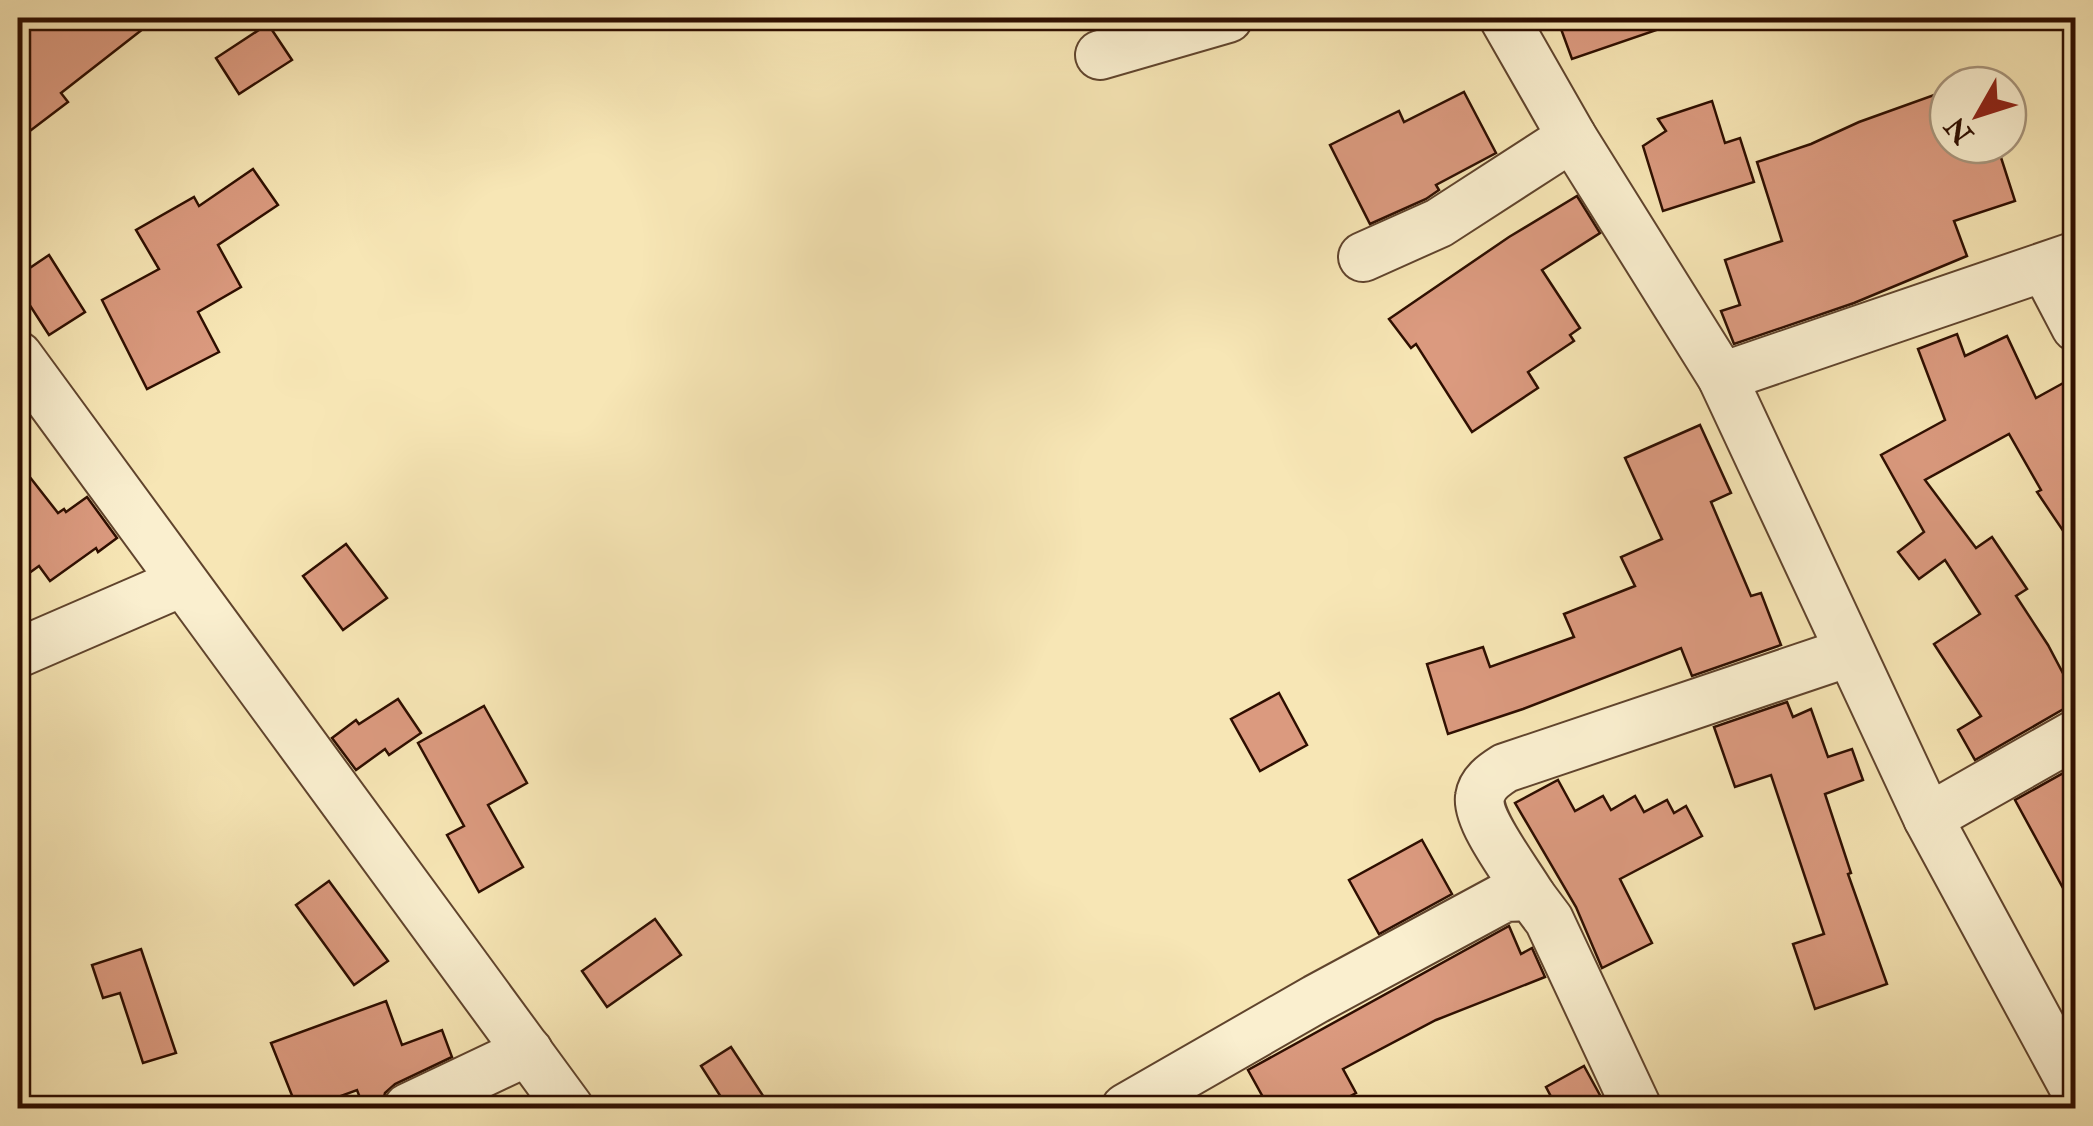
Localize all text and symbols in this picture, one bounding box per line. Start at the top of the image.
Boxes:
north arrow [1928,65,2028,165]
text: N [1938,108,1982,151]

